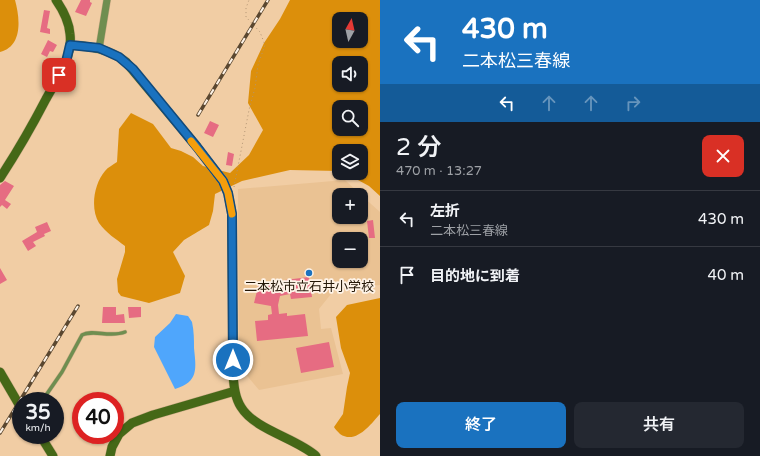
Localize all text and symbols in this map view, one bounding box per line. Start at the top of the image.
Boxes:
north arrow [332,12,368,48]
map controls [332,12,368,268]
text: 430 m [462,12,548,46]
icon: left [396,16,448,68]
text: 二本松三春線 [462,50,570,72]
button: sound [332,56,368,92]
pin [42,58,76,92]
icon: arrive [48,64,70,86]
icon: left [496,92,518,114]
icon: ahead [538,92,560,114]
icon: ahead [580,92,602,114]
icon: right [622,92,644,114]
button: search [332,100,368,136]
text: 2 分 [396,133,441,162]
button: close [702,135,744,177]
button: layers [332,144,368,180]
text: 470 m · 13:27 [396,163,482,179]
button: + [332,188,368,224]
text: 左折 [430,202,460,220]
icon: left [396,208,418,230]
text: 430 m [698,210,744,228]
text: 二本松三春線 [430,223,508,239]
button: − [332,232,368,268]
icon: arrive [396,264,418,286]
text: 40 m [707,266,744,284]
text: 目的地に到着 [430,267,520,285]
marker: 二本松市立石井小学校 [304,268,314,278]
place label: 二本松市立石井小学校 [244,279,374,295]
position arrow [212,339,254,381]
speed limit sign: 40 [72,392,124,444]
text: 35 [25,401,51,425]
button: 終了 [396,402,566,448]
button: 共有 [574,402,744,448]
text: km/h [25,422,51,434]

